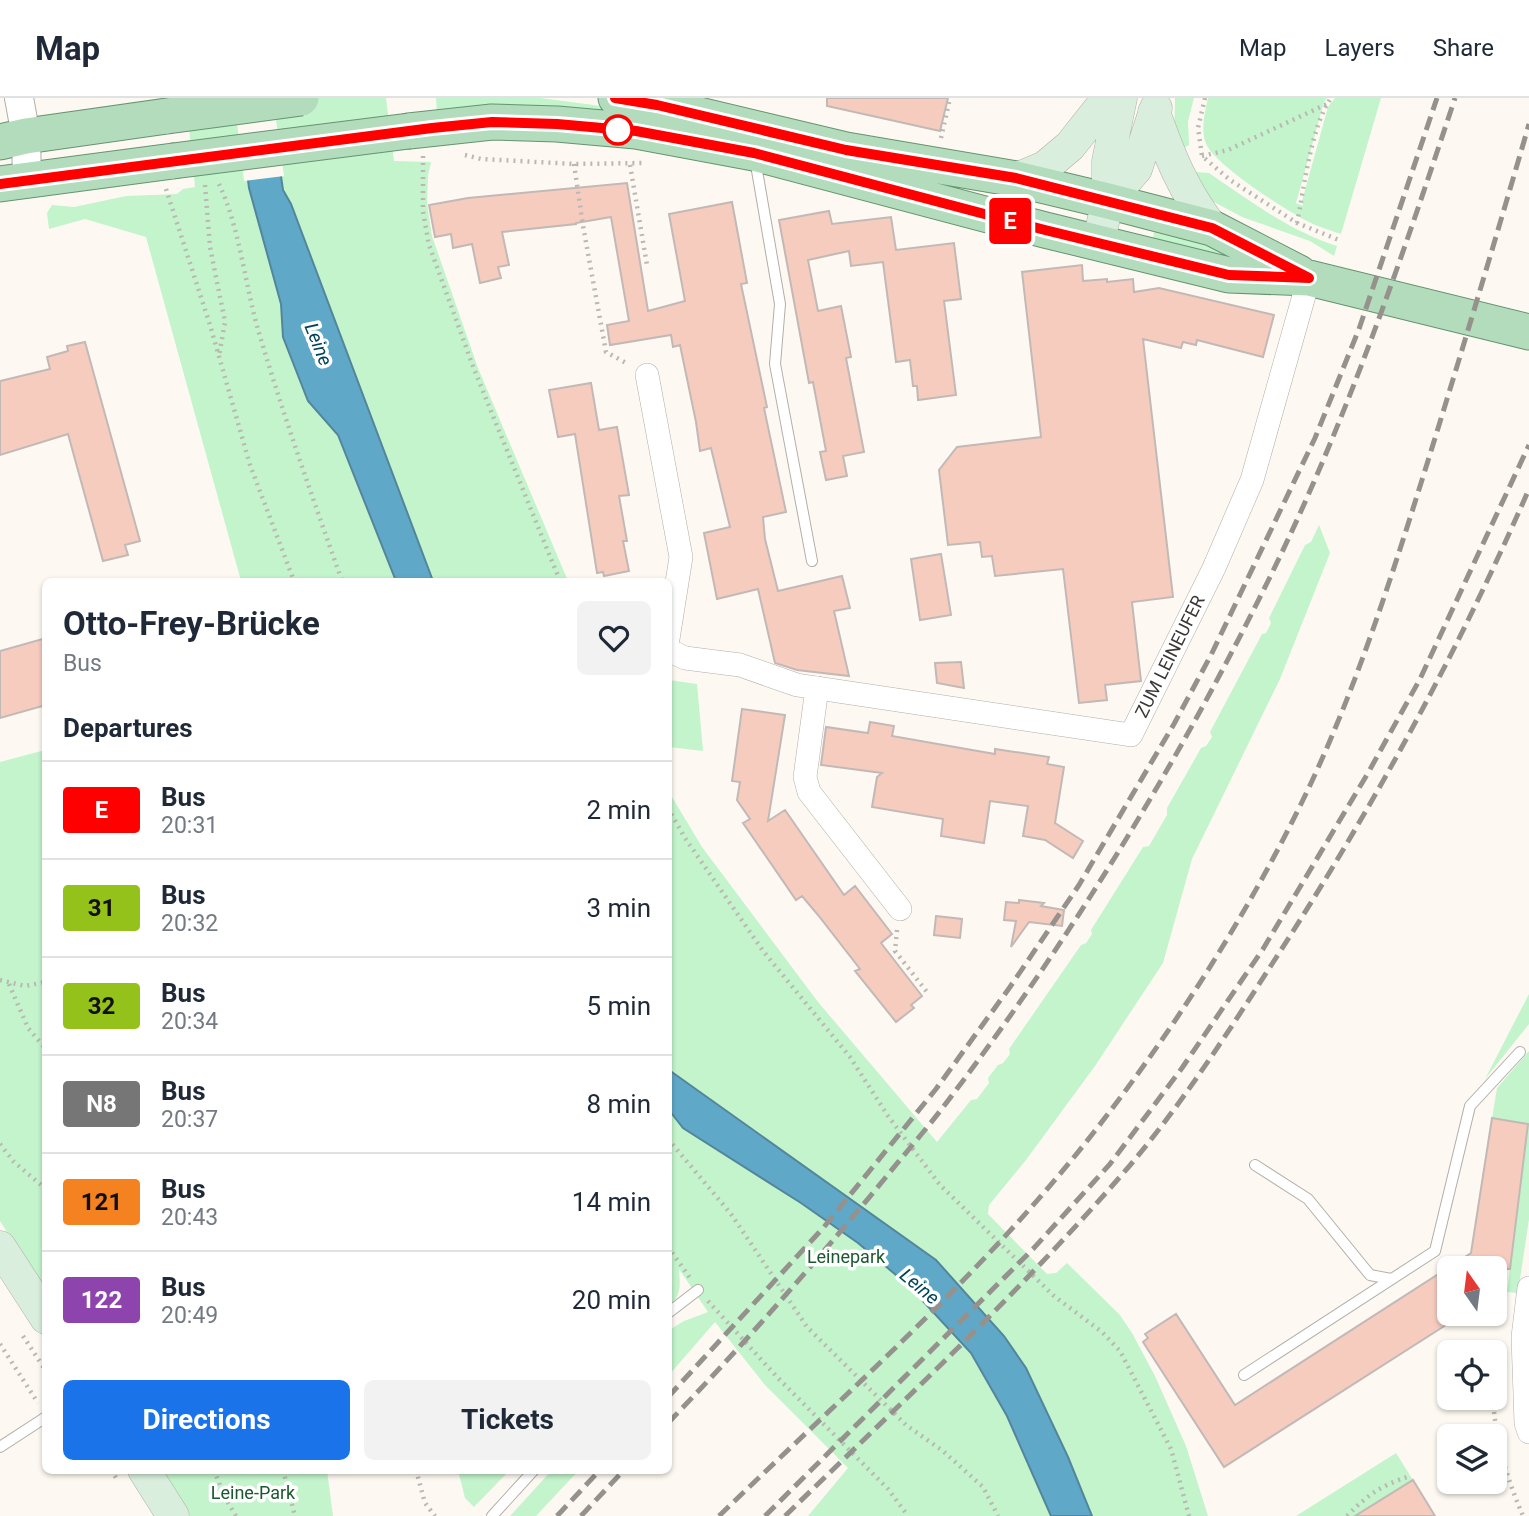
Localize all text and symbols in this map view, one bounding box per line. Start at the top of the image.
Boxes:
text: Map [35,29,100,68]
text: Map [1239,34,1287,62]
text: Layers [1325,34,1395,62]
text: Share [1433,34,1494,62]
unlabelled marker [603,115,633,145]
line badge: E [987,198,1033,244]
text: E [1003,207,1017,235]
water label: Leine [300,319,338,369]
street label: ZUM LEINEUFER [1130,592,1209,721]
button: heart [577,601,651,675]
text: Otto-Frey-Brücke [63,604,320,643]
text: Bus [63,650,102,677]
text: Departures [63,713,193,743]
text: Bus [161,782,206,812]
text: 2 min [586,795,651,825]
text: E [95,796,108,824]
text: 20:31 [161,812,218,839]
text: Bus [161,880,206,910]
text: 3 min [586,893,651,923]
text: 31 [88,894,115,922]
text: 20:32 [161,910,218,937]
text: Bus [161,978,206,1008]
text: 5 min [586,991,651,1021]
text: 32 [88,992,115,1020]
text: 20:34 [161,1008,218,1035]
text: Bus [161,1076,206,1106]
text: 8 min [586,1089,651,1119]
text: N8 [86,1090,117,1118]
text: 20:37 [161,1106,218,1133]
text: Bus [161,1174,206,1204]
text: 14 min [572,1187,651,1217]
text: 121 [81,1188,122,1216]
text: 20:43 [161,1204,218,1231]
park label: Leinepark [807,1246,886,1267]
north arrow [1437,1256,1507,1326]
map controls [1437,1256,1507,1494]
water label: Leine [895,1263,944,1310]
text: Bus [161,1272,206,1302]
text: 20 min [572,1285,651,1315]
text: 122 [81,1286,122,1314]
text: 20:49 [161,1302,218,1329]
button: locate [1437,1340,1507,1410]
button: Directions [63,1380,350,1460]
button: Tickets [364,1380,651,1460]
button: layers [1437,1424,1507,1494]
park label: Leine-Park [211,1482,296,1503]

